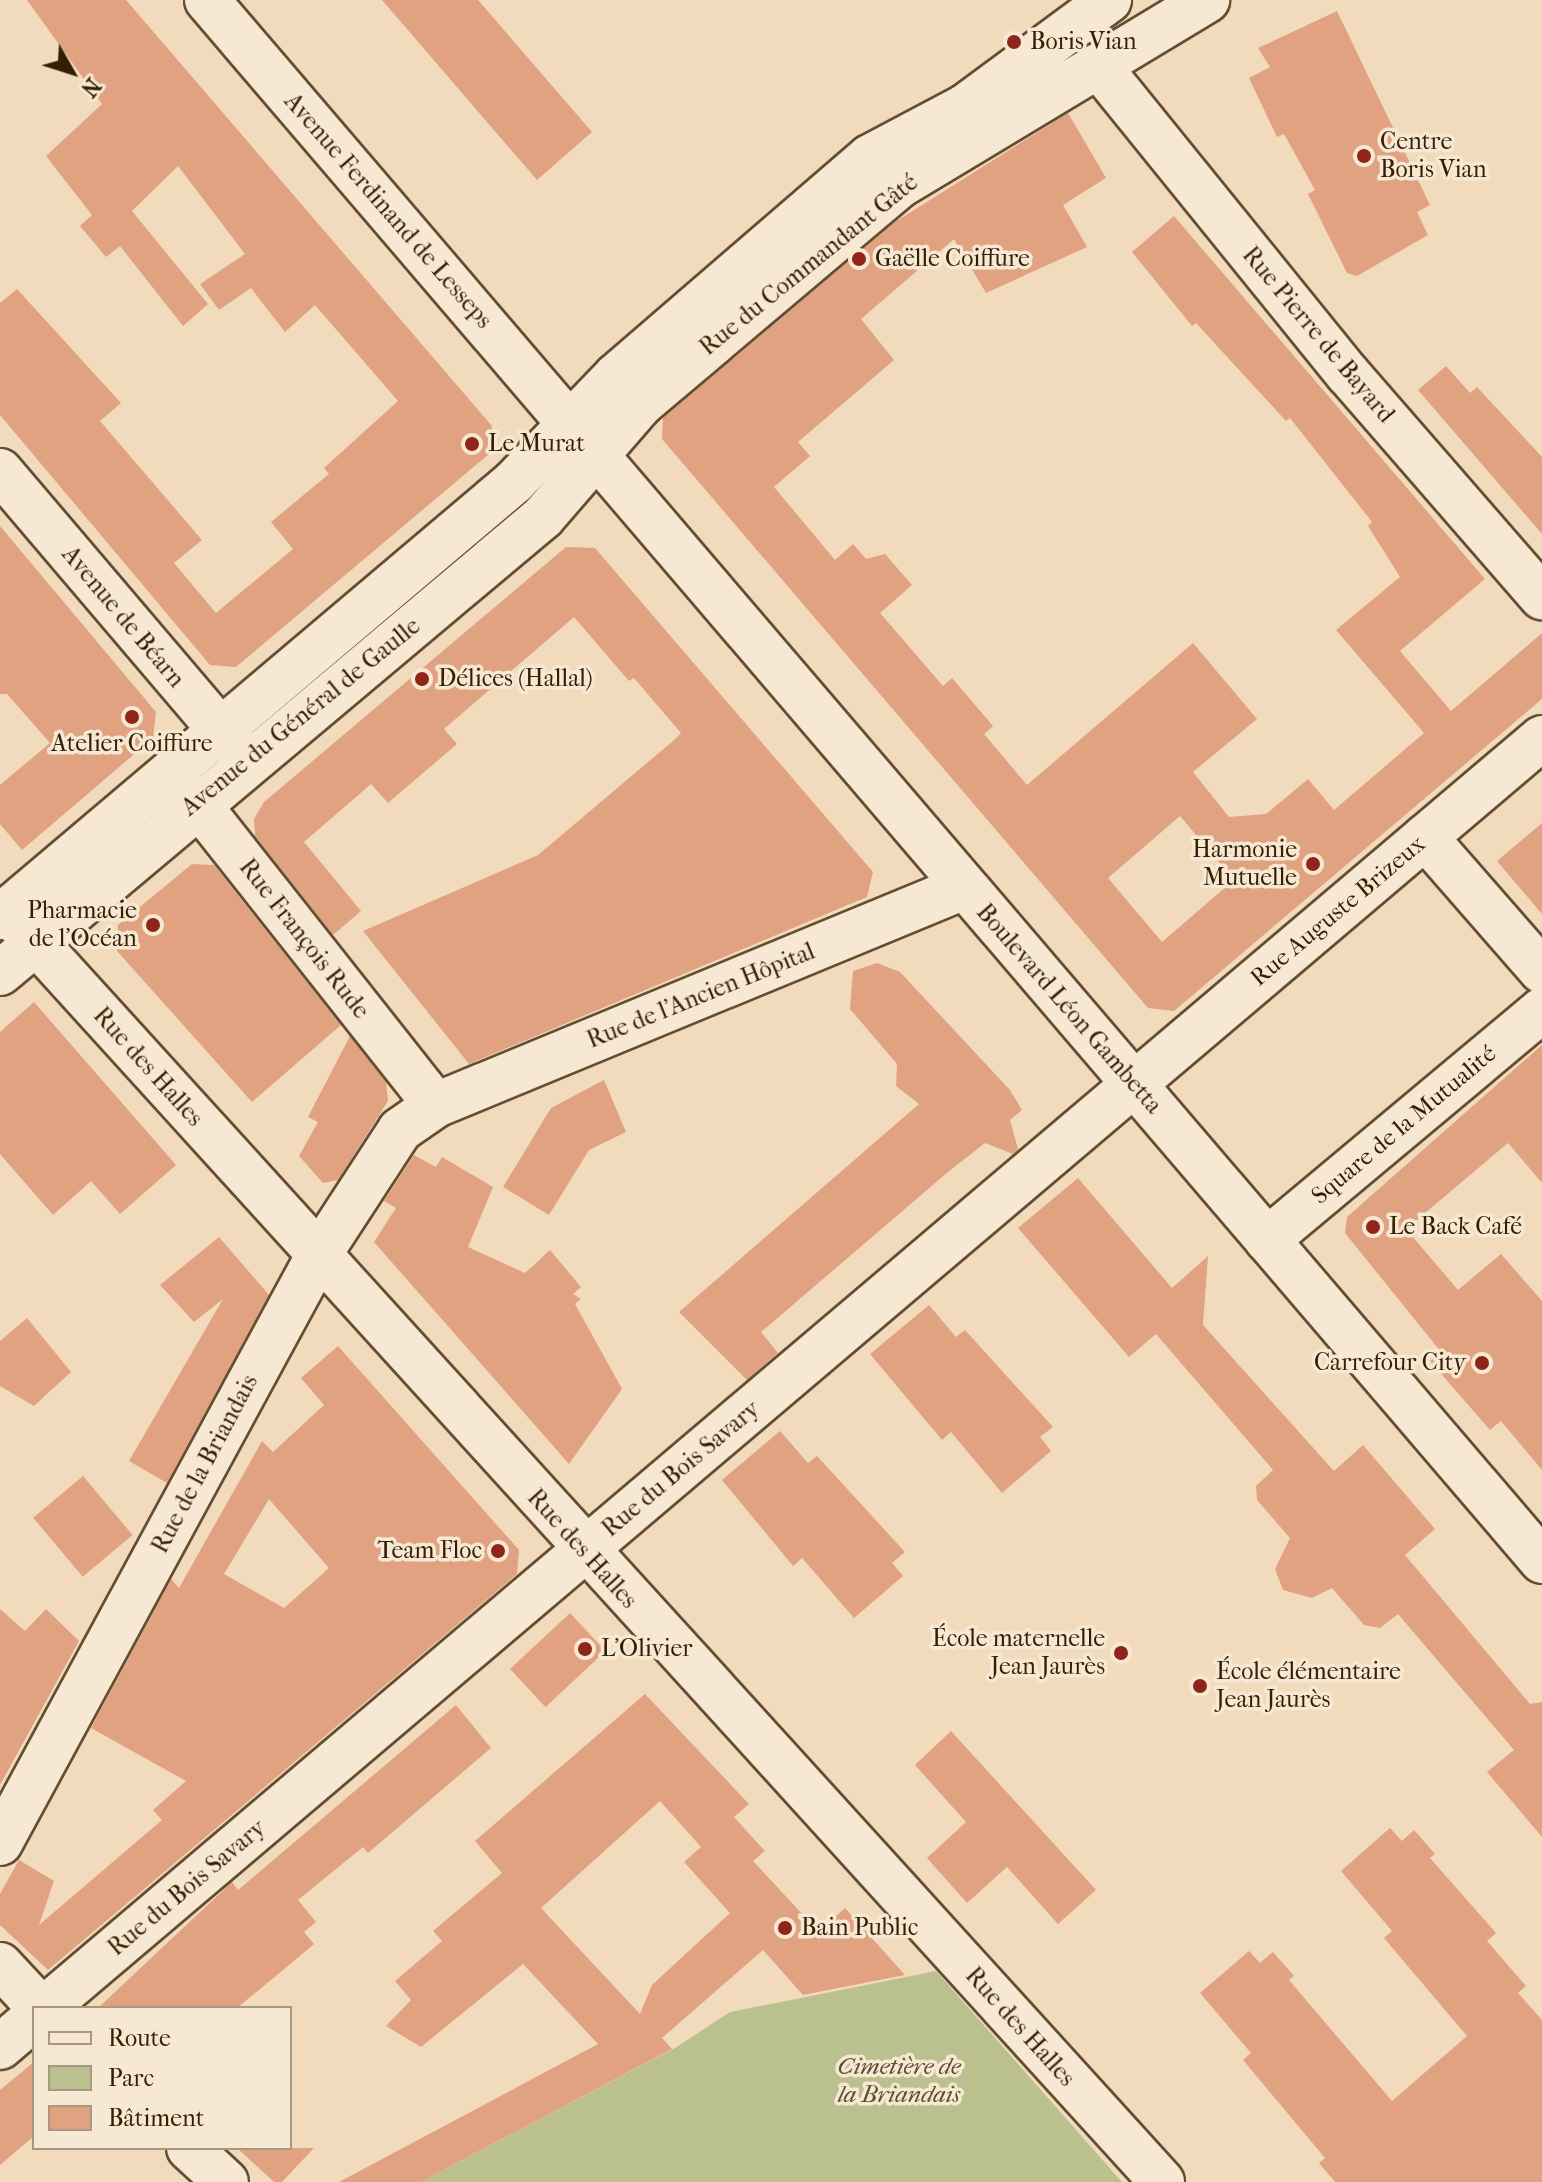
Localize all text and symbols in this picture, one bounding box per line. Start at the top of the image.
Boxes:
place label: Boris Vian [1030,28,1137,56]
north arrow [32,32,112,112]
marker: Boris Vian [1005,33,1023,51]
text: N [75,72,106,102]
street label: Avenue Ferdinand de Lesseps [278,87,498,335]
place label: Centre Boris Vian [1380,128,1487,184]
marker: Centre Boris Vian [1355,147,1373,165]
street label: Rue du Commandant Gâté [694,168,924,362]
street label: Rue Pierre de Bayard [1236,241,1400,429]
place label: Gaëlle Coiffure [875,245,1030,273]
marker: Gaëlle Coiffure [850,250,868,268]
place label: Le Murat [488,430,585,458]
marker: Le Murat [463,435,481,453]
street label: Avenue de Béarn [56,541,190,693]
street label: Avenue du Général de Gaulle [176,612,426,822]
place label: Délices (Hallal) [438,665,593,693]
marker: Délices (Hallal) [413,670,431,688]
marker: Atelier Coiffure [123,708,141,726]
place label: Atelier Coiffure [51,730,213,758]
street label: Rue Auguste Brizeux [1245,830,1431,992]
place label: Harmonie Mutuelle [1192,836,1297,892]
street label: Rue François Rude [233,853,375,1025]
marker: Harmonie Mutuelle [1304,855,1322,873]
place label: Pharmacie de l'Océan [27,897,137,953]
street label: Boulevard Léon Gambetta [970,898,1168,1120]
marker: Pharmacie de l'Océan [144,916,162,934]
street label: Rue de l'Ancien Hôpital [583,937,819,1055]
street label: Rue des Halles [87,1001,209,1133]
street label: Square de la Mutualité [1306,1039,1502,1211]
place label: Le Back Café [1389,1213,1522,1241]
marker: Le Back Café [1364,1218,1382,1236]
place label: Carrefour City [1314,1349,1466,1377]
marker: Carrefour City [1473,1354,1491,1372]
street label: Rue de la Briandais [146,1370,264,1558]
street label: Rue du Bois Savary [596,1395,766,1543]
street label: Rue des Halles [521,1483,643,1615]
place label: Team Floc [377,1537,482,1565]
marker: Team Floc [489,1542,507,1560]
place label: École maternelle Jean Jaurès [932,1625,1105,1681]
place label: L'Olivier [601,1635,692,1663]
marker: L'Olivier [576,1640,594,1658]
marker: École maternelle Jean Jaurès [1112,1644,1130,1662]
place label: École élémentaire Jean Jaurès [1216,1658,1401,1714]
marker: École élémentaire Jean Jaurès [1191,1677,1209,1695]
street label: Rue du Bois Savary [102,1814,272,1962]
place label: Bain Public [801,1914,918,1942]
marker: Bain Public [776,1919,794,1937]
street label: Rue des Halles [959,1961,1081,2093]
legend [32,2006,292,2150]
text: Route [108,2024,171,2052]
park label: Cimetière de la Briandais [837,2053,961,2109]
text: Parc [108,2064,154,2092]
text: Bâtiment [108,2104,204,2132]

